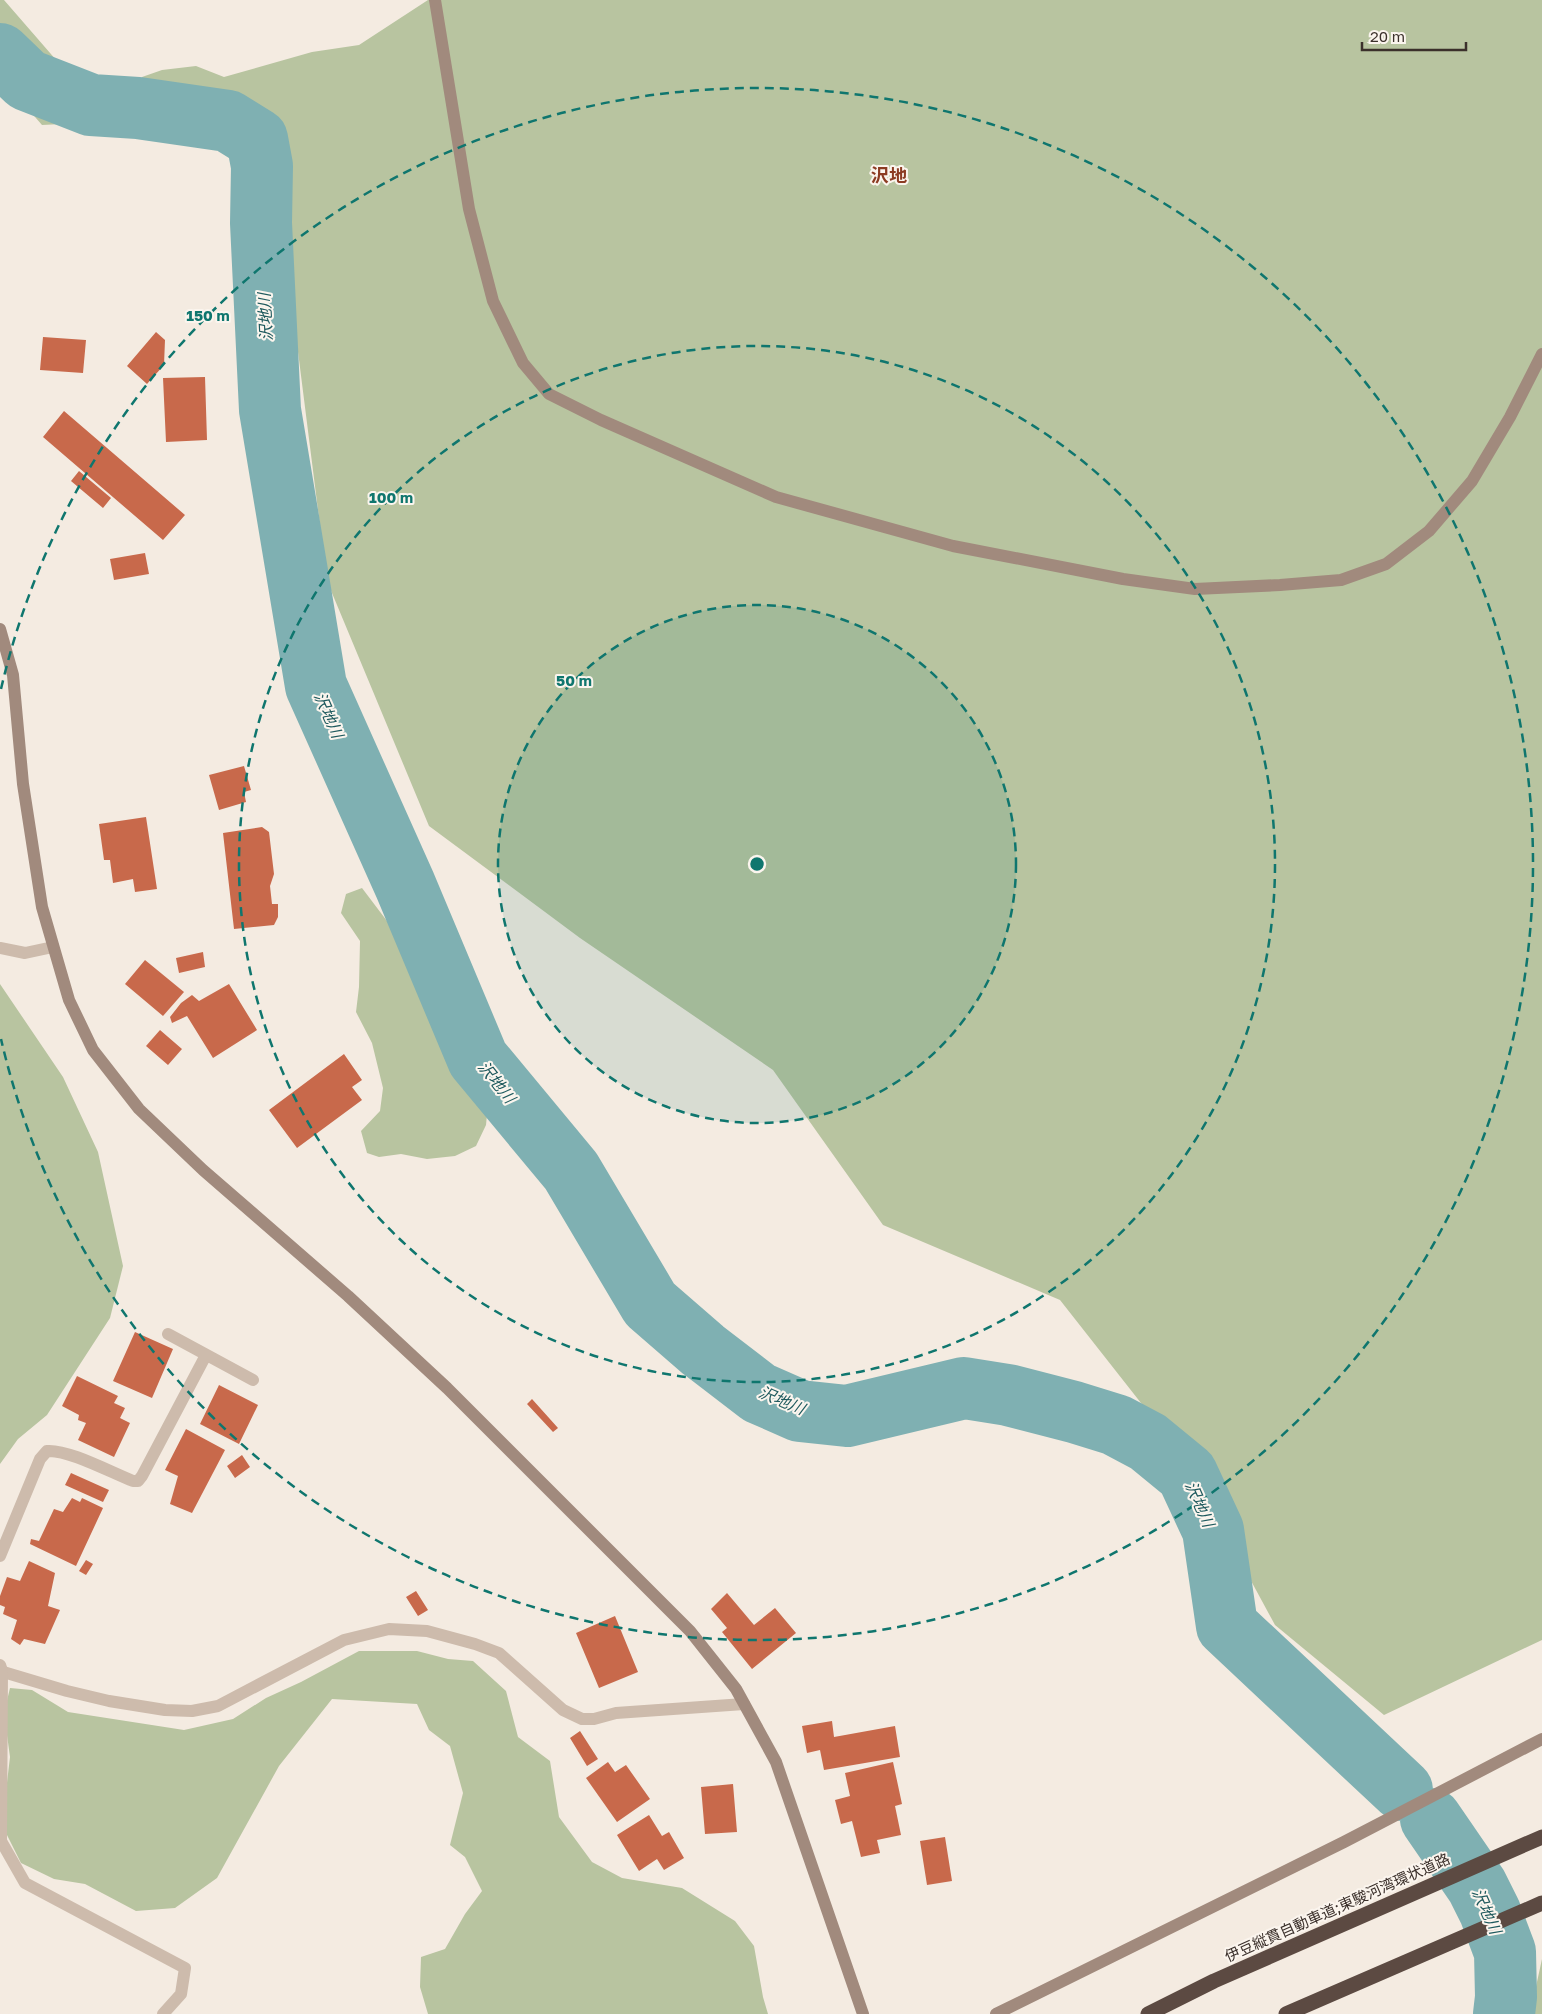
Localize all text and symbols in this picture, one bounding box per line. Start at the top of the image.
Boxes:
scale bar [1362,20,1466,52]
text: 20 m [1370,27,1405,45]
district label: 沢地 [871,164,907,186]
water label: 沢地川 [254,291,276,341]
text: 150 m [186,306,230,324]
text: 100 m [369,488,413,506]
text: 50 m [556,671,592,689]
water label: 沢地川 [310,689,349,743]
centre of rings [748,855,766,873]
water label: 沢地川 [474,1057,521,1108]
water label: 沢地川 [756,1381,810,1419]
water label: 沢地川 [1181,1478,1220,1532]
street label: 伊豆縦貫自動車道;東駿河湾環状道路 [1222,1849,1452,1965]
water label: 沢地川 [1468,1885,1507,1939]

